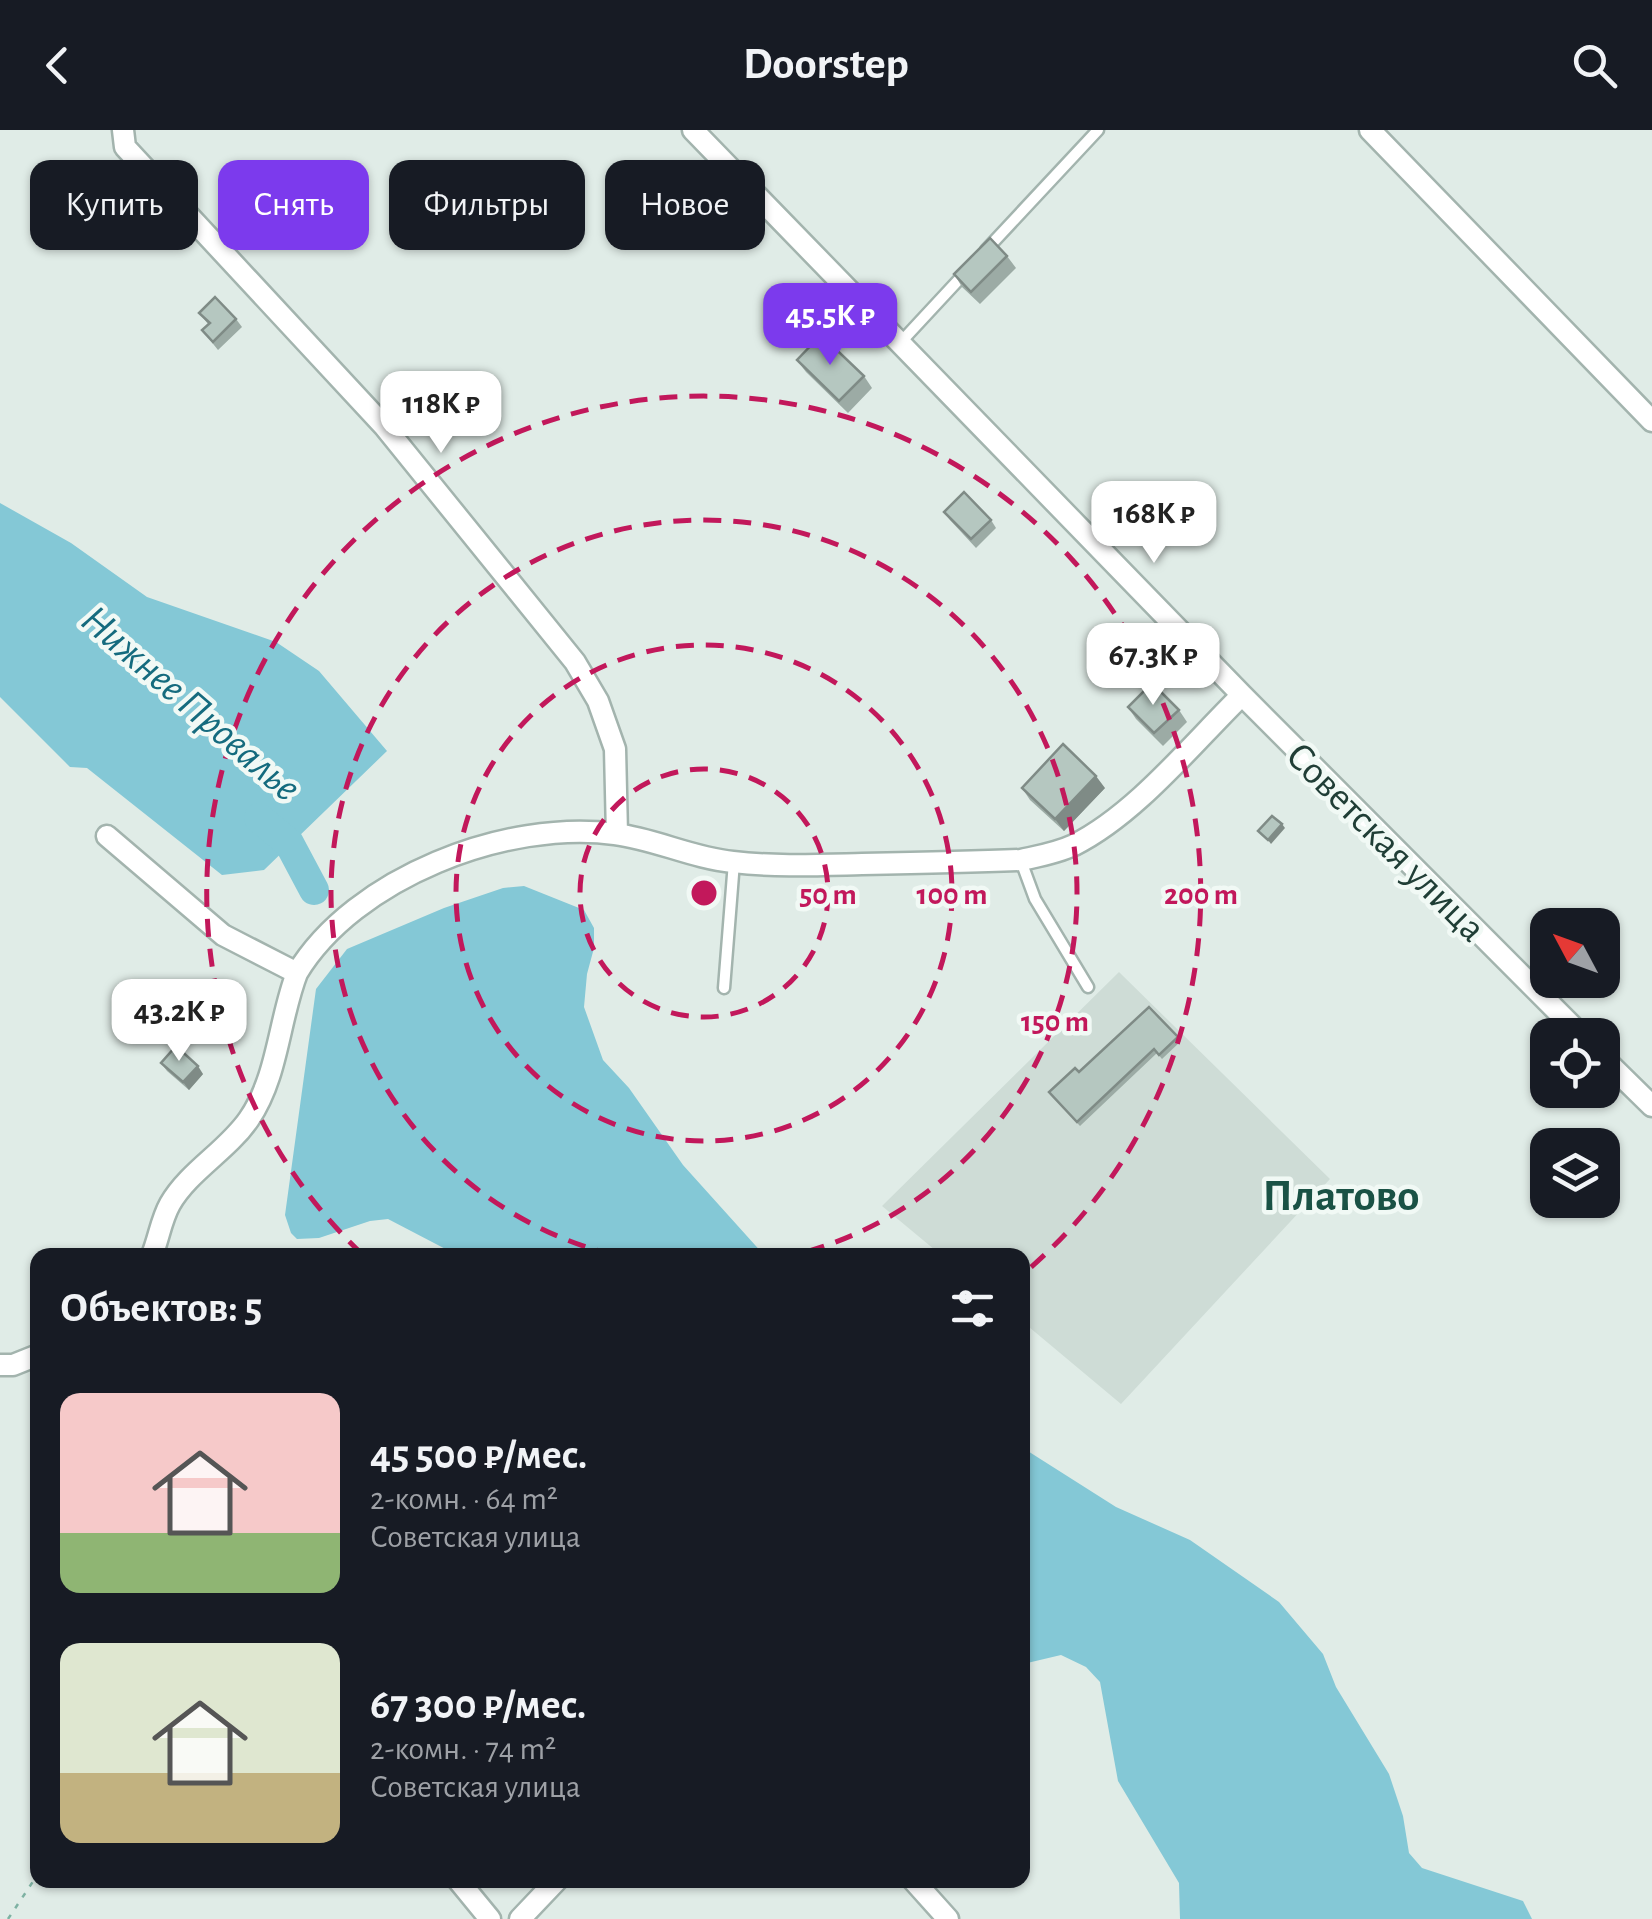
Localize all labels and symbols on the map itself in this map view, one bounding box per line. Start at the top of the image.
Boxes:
pin: 45.5K ₽ [738,283,922,368]
pin: 118K ₽ [360,371,522,456]
pin: 168K ₽ [1073,481,1235,566]
water label: Нижнее Провалье [73,598,308,810]
pin: 67.3K ₽ [1061,623,1245,708]
street label: Советская улица [1278,735,1493,950]
centre of rings [686,875,722,911]
text: 50 m [799,880,857,910]
text: 100 m [917,880,987,910]
text: 200 m [1164,880,1238,910]
north arrow [1530,908,1620,998]
pin: 43.2K ₽ [87,979,271,1064]
text: 150 m [1021,1007,1089,1037]
district label: Платово [1263,1174,1419,1219]

